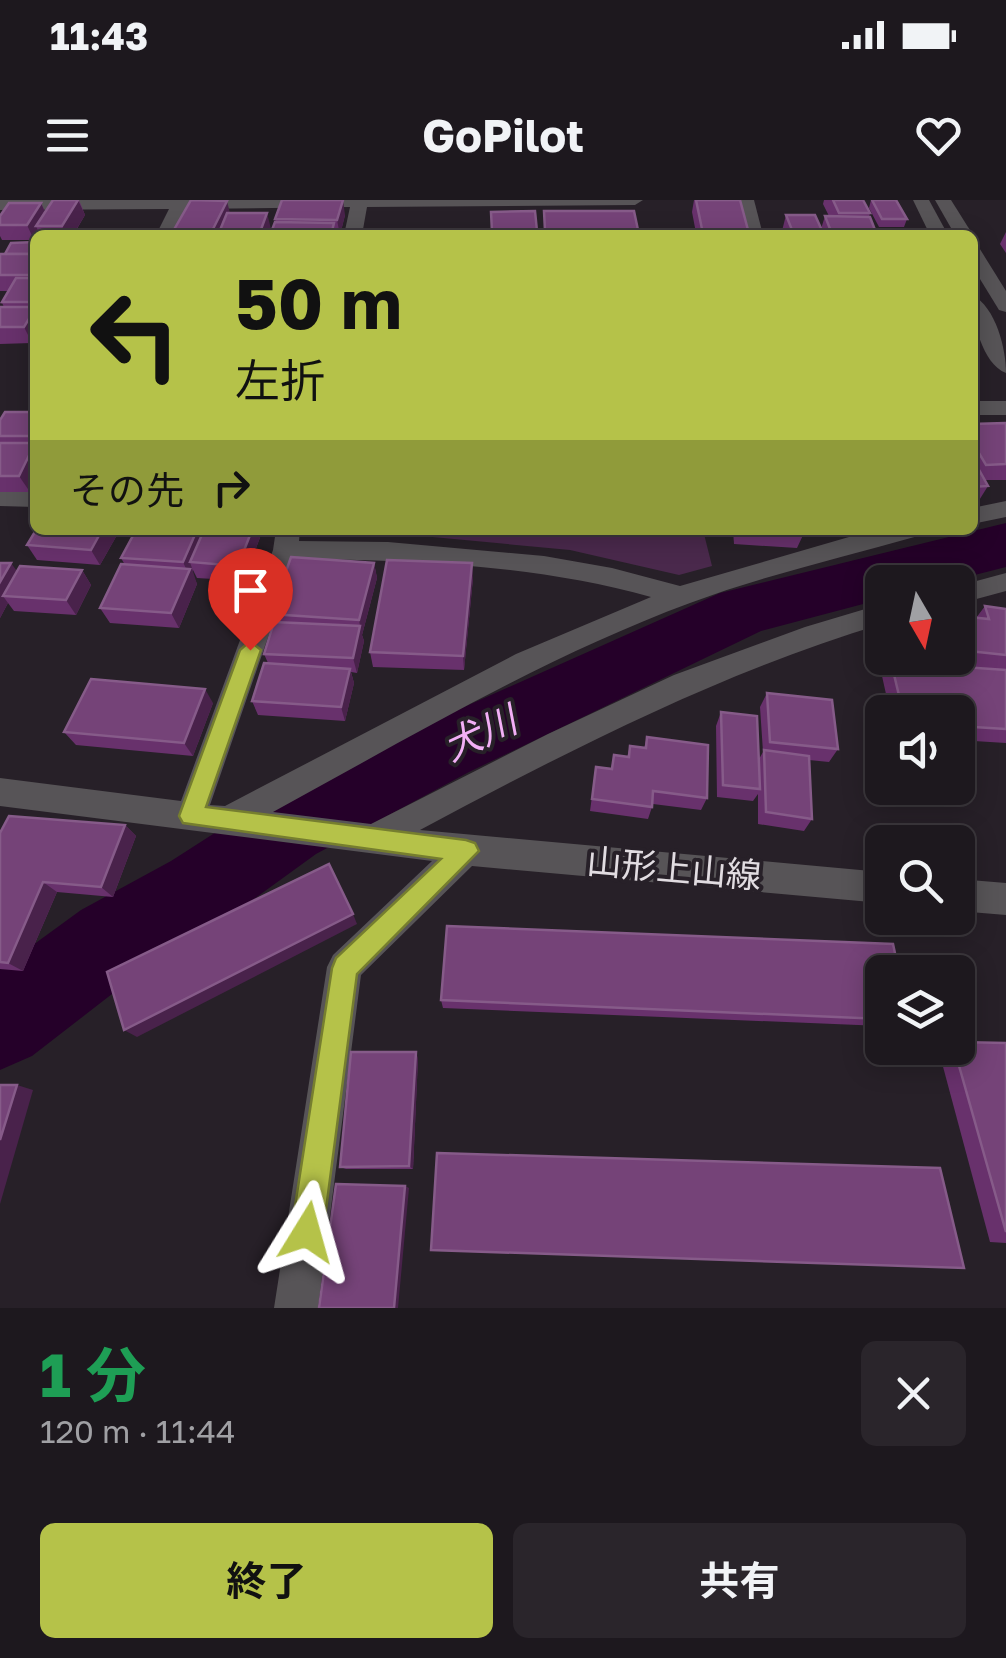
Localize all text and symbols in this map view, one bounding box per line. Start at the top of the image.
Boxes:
text: 11:43 [50,13,148,58]
icon: menu [40,108,95,163]
text: GoPilot [422,108,584,162]
icon: heart [911,108,966,163]
text: 50 m [235,260,402,344]
icon: left [70,270,200,400]
text: 左折 [235,353,325,407]
icon: right [204,460,259,515]
text: その先 [70,467,184,512]
pin [208,548,293,651]
icon: arrive [223,563,278,618]
north arrow [865,565,975,675]
map controls [865,565,975,1065]
water label: 犬川 [435,695,527,769]
button: sound [865,695,975,805]
button: search [865,825,975,935]
street label: 山形上山線 [585,839,763,897]
button: layers [865,955,975,1065]
position arrow [255,1180,359,1284]
text: 1 分 [40,1338,146,1410]
button: close [861,1341,966,1446]
text: 120 m · 11:44 [40,1412,236,1450]
button: 終了 [40,1523,493,1638]
button: 共有 [513,1523,966,1638]

